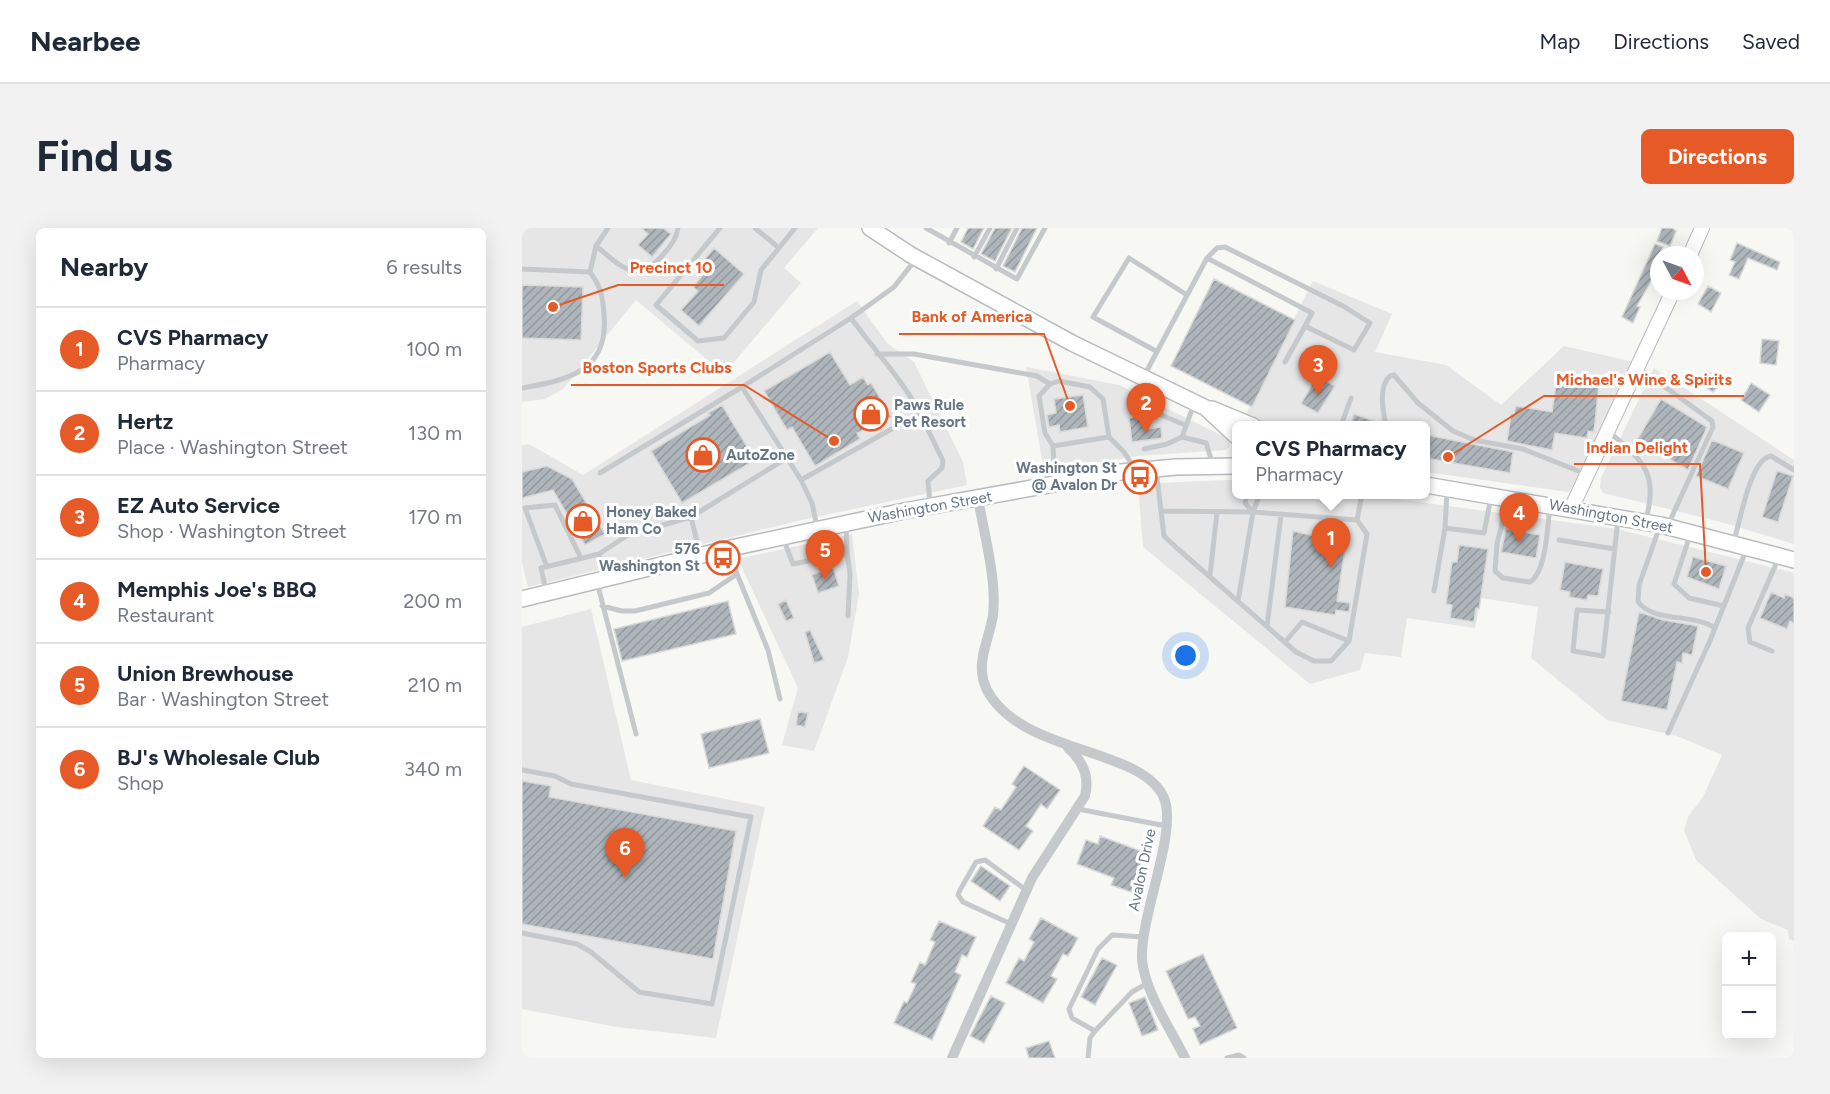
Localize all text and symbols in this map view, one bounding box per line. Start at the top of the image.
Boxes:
text: Nearbee [30,24,140,58]
text: Map [1539,29,1580,54]
text: Directions [1613,29,1709,54]
text: Saved [1742,29,1800,54]
button: Directions [1641,129,1794,184]
text: Find us [36,131,173,182]
north arrow [1650,246,1704,300]
text: Nearby [60,251,148,283]
callout: Precinct 10 [618,251,724,285]
text: 6 results [386,255,462,279]
text: Precinct 10 [630,258,712,277]
callout: Bank of America [899,300,1044,334]
text: Bank of America [912,307,1032,326]
text: CVS Pharmacy [117,324,268,351]
text: 1 [75,337,84,361]
text: 100 m [406,337,462,361]
pin: 3 [1298,346,1338,395]
text: Pharmacy [117,351,205,375]
callout: Boston Sports Clubs [571,351,744,385]
text: Boston Sports Clubs [582,358,732,377]
callout: Michael's Wine & Spirits [1544,362,1744,396]
text: Michael's Wine & Spirits [1556,370,1732,389]
pin: 2 [1126,384,1166,433]
shop icon: Paws Rule Pet Resort [853,396,889,432]
place label: Paws Rule Pet Resort [894,396,966,431]
text: Hertz [117,408,173,435]
text: 2 [74,421,85,445]
text: 130 m [408,421,462,445]
popup [1232,421,1430,499]
callout: Indian Delight [1574,430,1700,464]
text: Place · Washington Street [117,435,348,459]
text: CVS Pharmacy [1255,435,1407,462]
shop icon: AutoZone [685,437,721,473]
text: Indian Delight [1586,438,1688,457]
place label: AutoZone [726,446,796,464]
place label: Washington St @ Avalon Dr [1016,459,1117,494]
bus stop icon: Washington St @ Avalon Dr [1122,459,1158,495]
text: Pharmacy [1255,462,1343,486]
street label: Washington Street [866,487,994,527]
text: EZ Auto Service [117,492,280,519]
pin: 4 [1500,494,1538,543]
street label: Washington Street [1548,495,1675,537]
shop icon: Honey Baked Ham Co [565,503,601,539]
place label: Honey Baked Ham Co [606,503,697,538]
text: 3 [74,505,85,529]
text: 170 m [408,505,462,529]
pin: 1 [1312,518,1350,568]
text: Shop · Washington Street [117,519,347,543]
pin: 5 [806,530,844,580]
place label: 576 Washington St [599,540,700,575]
bus stop icon: 576 Washington St [705,540,741,576]
text: Memphis Joe's BBQ [117,576,317,603]
text: 4 [73,589,86,613]
text: 200 m [403,589,462,613]
text: Restaurant [117,603,214,627]
your location [1171,641,1200,670]
text: Union Brewhouse [117,660,293,687]
text: 5 [74,673,85,697]
text: 210 m [408,673,462,697]
text: Bar · Washington Street [117,687,329,711]
text: BJ's Wholesale Club [117,744,320,771]
text: 6 [74,757,85,781]
text: 340 m [404,757,462,781]
text: Shop [117,771,164,795]
street label: Avalon Drive [1124,827,1160,913]
pin: 6 [606,828,644,878]
map controls [1722,932,1776,1040]
button: + [1722,932,1776,986]
button: − [1722,986,1776,1040]

